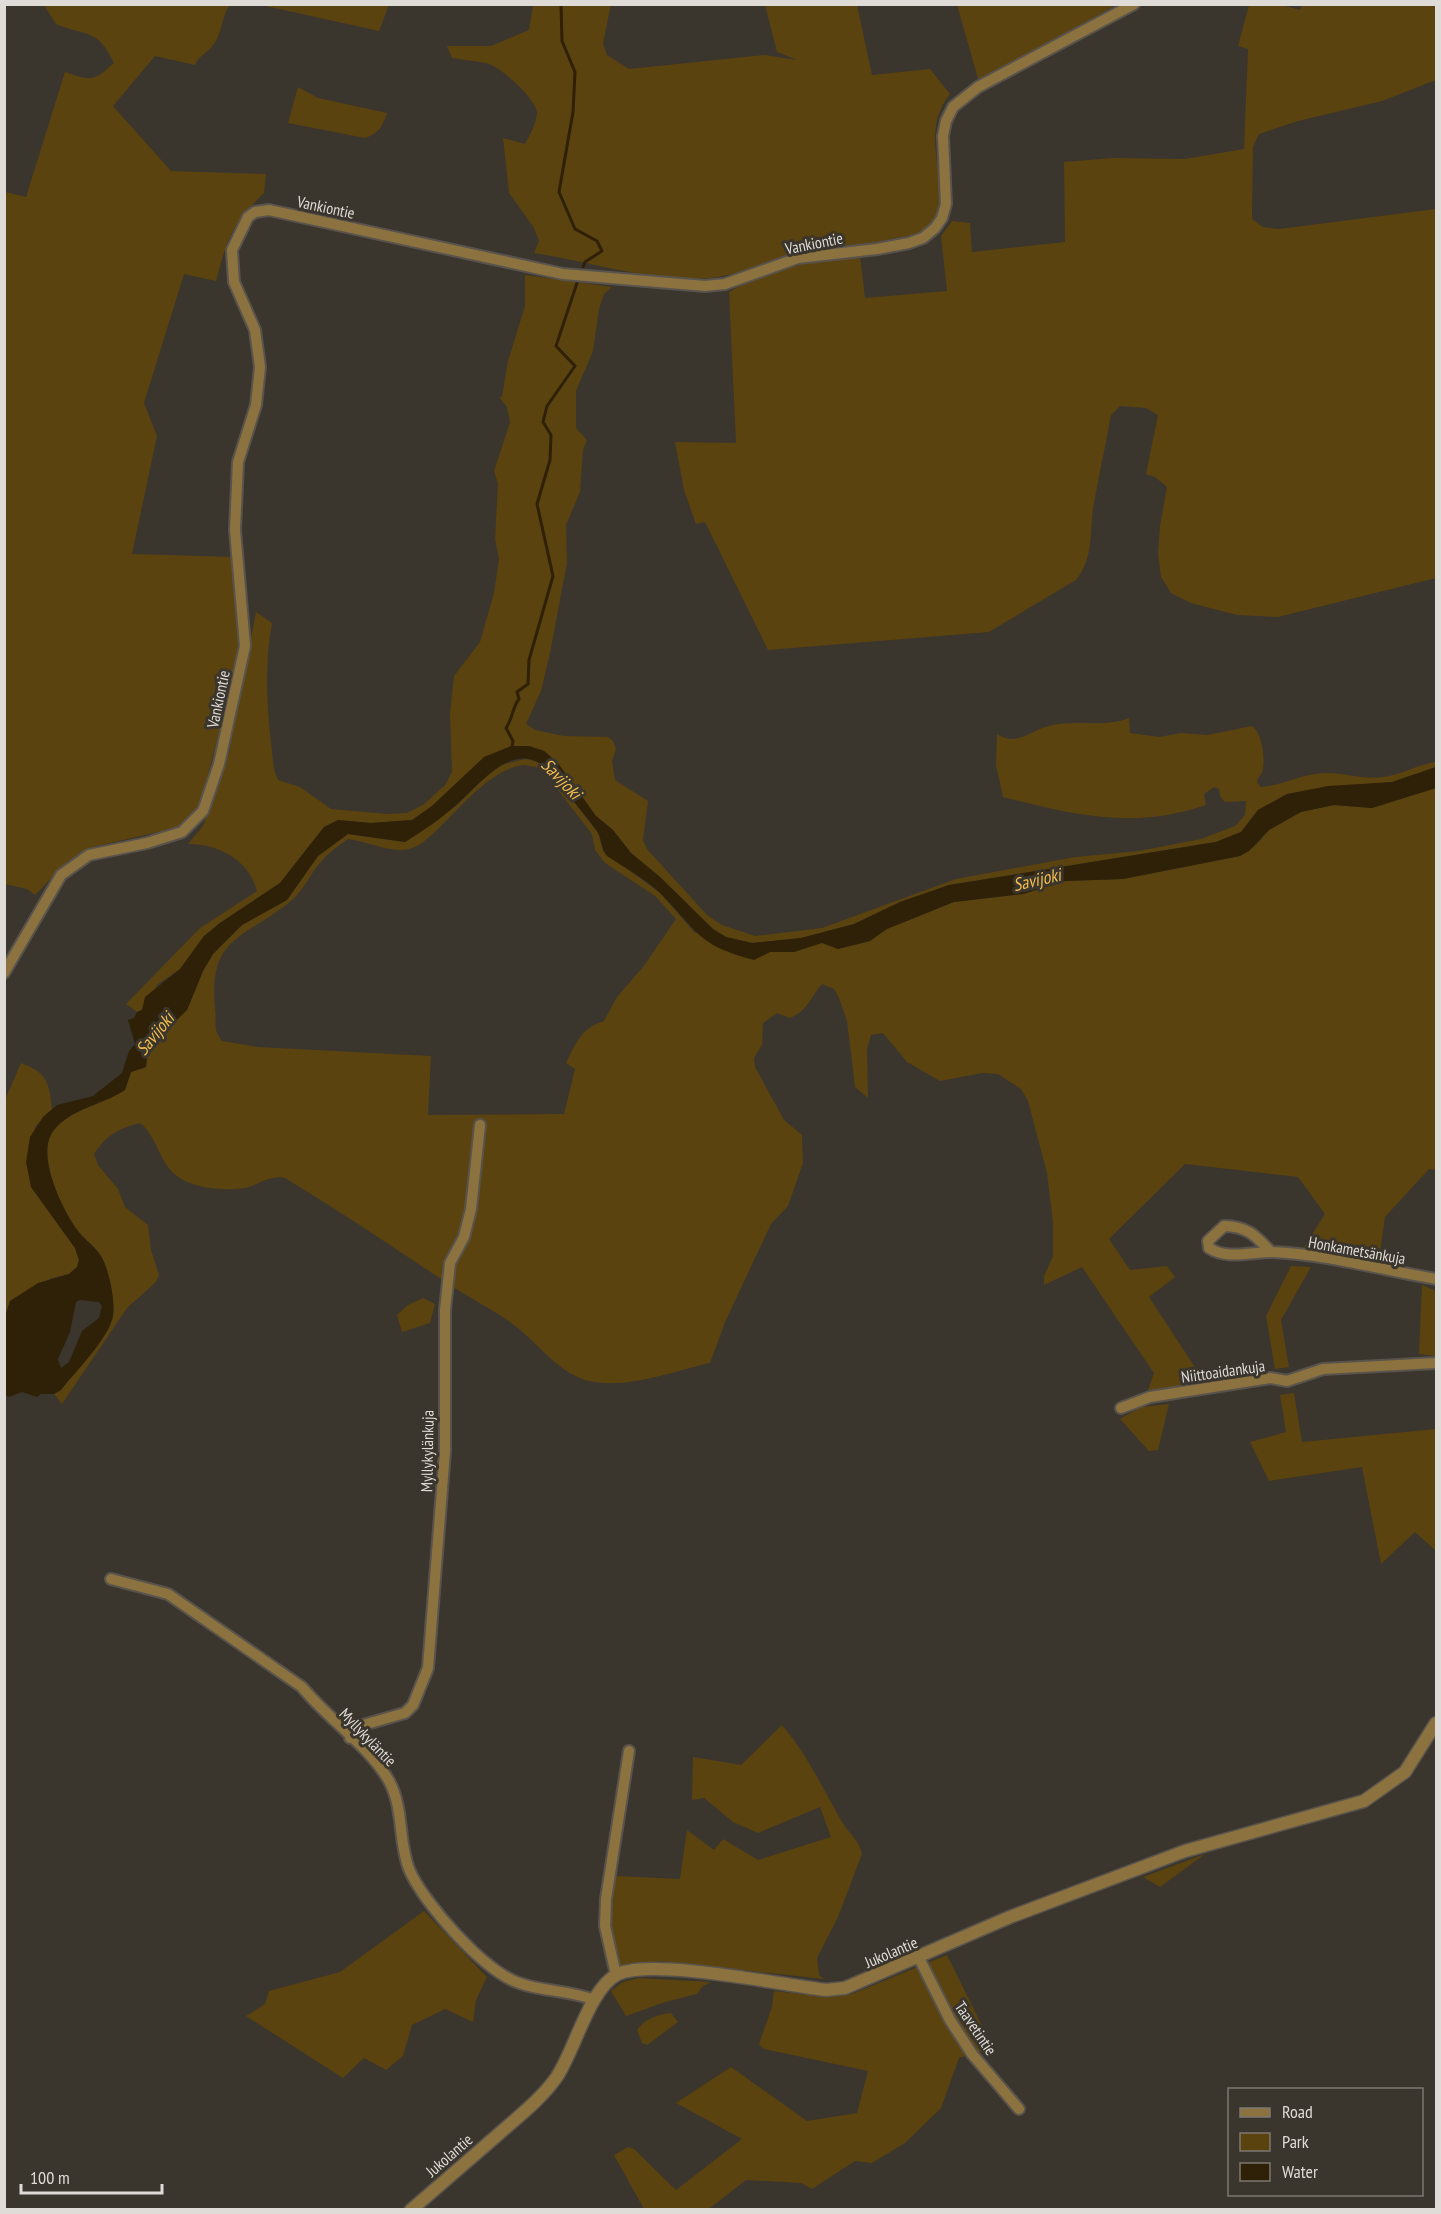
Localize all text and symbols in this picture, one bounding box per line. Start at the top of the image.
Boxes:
street label: Vankiontie [294,191,357,223]
street label: Vankiontie [783,228,845,259]
street label: Vankiontie [202,668,234,731]
water label: Savijoki [536,753,588,806]
water label: Savijoki [1011,862,1065,896]
water label: Savijoki [130,1006,180,1060]
street label: Honkametsänkuja [1307,1232,1407,1268]
street label: Niittoaidankuja [1180,1355,1266,1387]
street label: Myllykylänkuja [416,1410,438,1492]
street label: Myllykyläntie [335,1704,401,1770]
street label: Jukolantie [861,1932,920,1972]
street label: Taavetintie [951,1997,1001,2059]
legend [1228,2088,1423,2196]
text: Road [1282,2100,1313,2123]
street label: Jukolantie [421,2129,476,2181]
text: Park [1282,2130,1309,2153]
scale bar [21,2157,162,2195]
text: Water [1282,2160,1318,2183]
text: 100 m [30,2166,70,2189]

